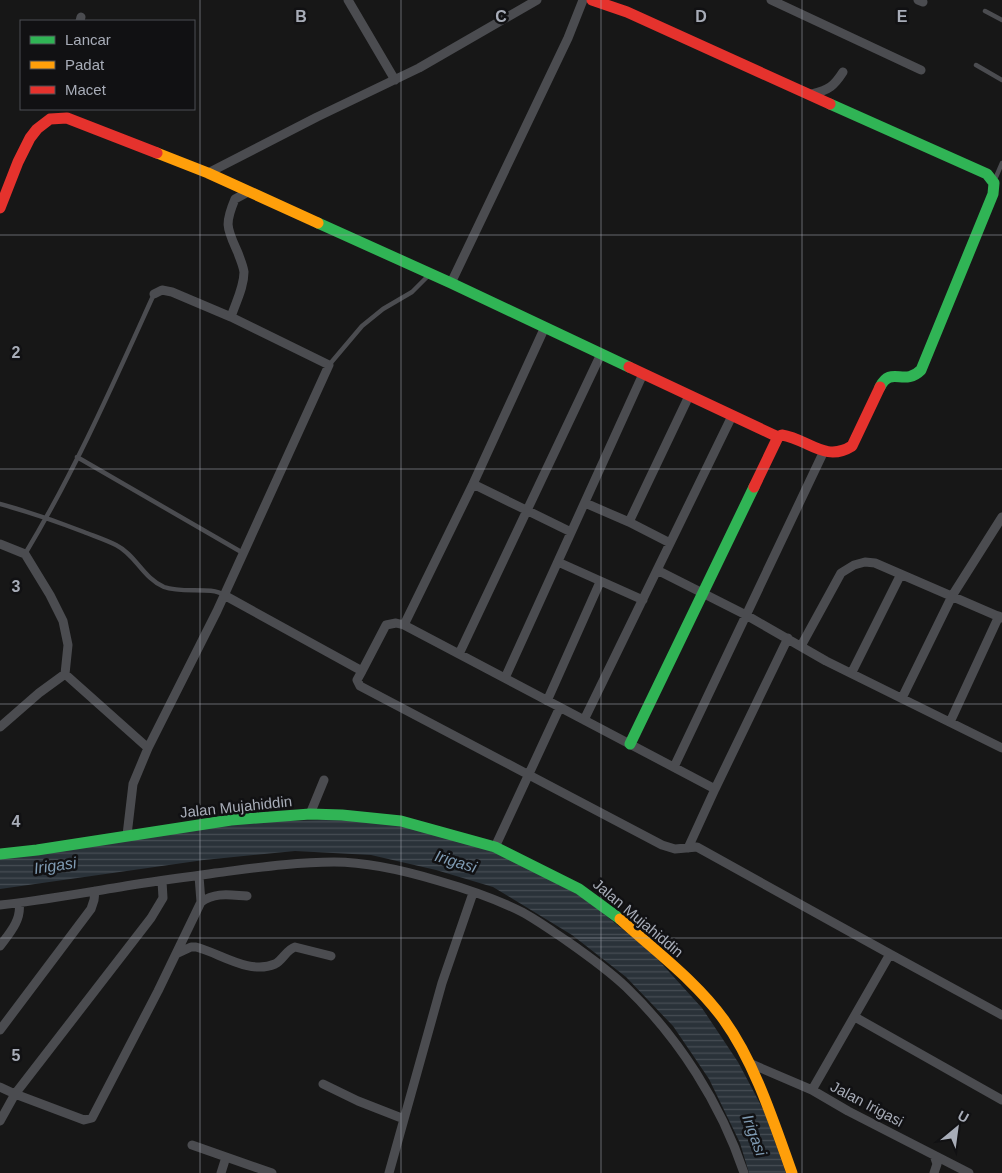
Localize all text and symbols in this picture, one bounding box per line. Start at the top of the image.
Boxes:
text: B [295,8,307,25]
text: C [495,8,507,25]
text: D [695,8,707,25]
text: E [897,8,908,25]
legend [20,20,195,110]
text: Lancar [65,31,111,48]
text: Padat [65,56,105,73]
text: Macet [65,81,107,98]
text: 2 [12,344,21,361]
text: 3 [12,578,21,595]
street label: Jalan Mujahiddin [179,792,293,821]
text: 4 [12,813,21,830]
water label: Irigasi [433,847,479,876]
water label: Irigasi [33,854,78,877]
street label: Jalan Mujahiddin [590,875,687,960]
text: 5 [12,1047,21,1064]
street label: Jalan Irigasi [828,1077,907,1130]
north arrow [932,1103,982,1153]
text: U [955,1107,972,1126]
water label: Irigasi [739,1112,770,1159]

